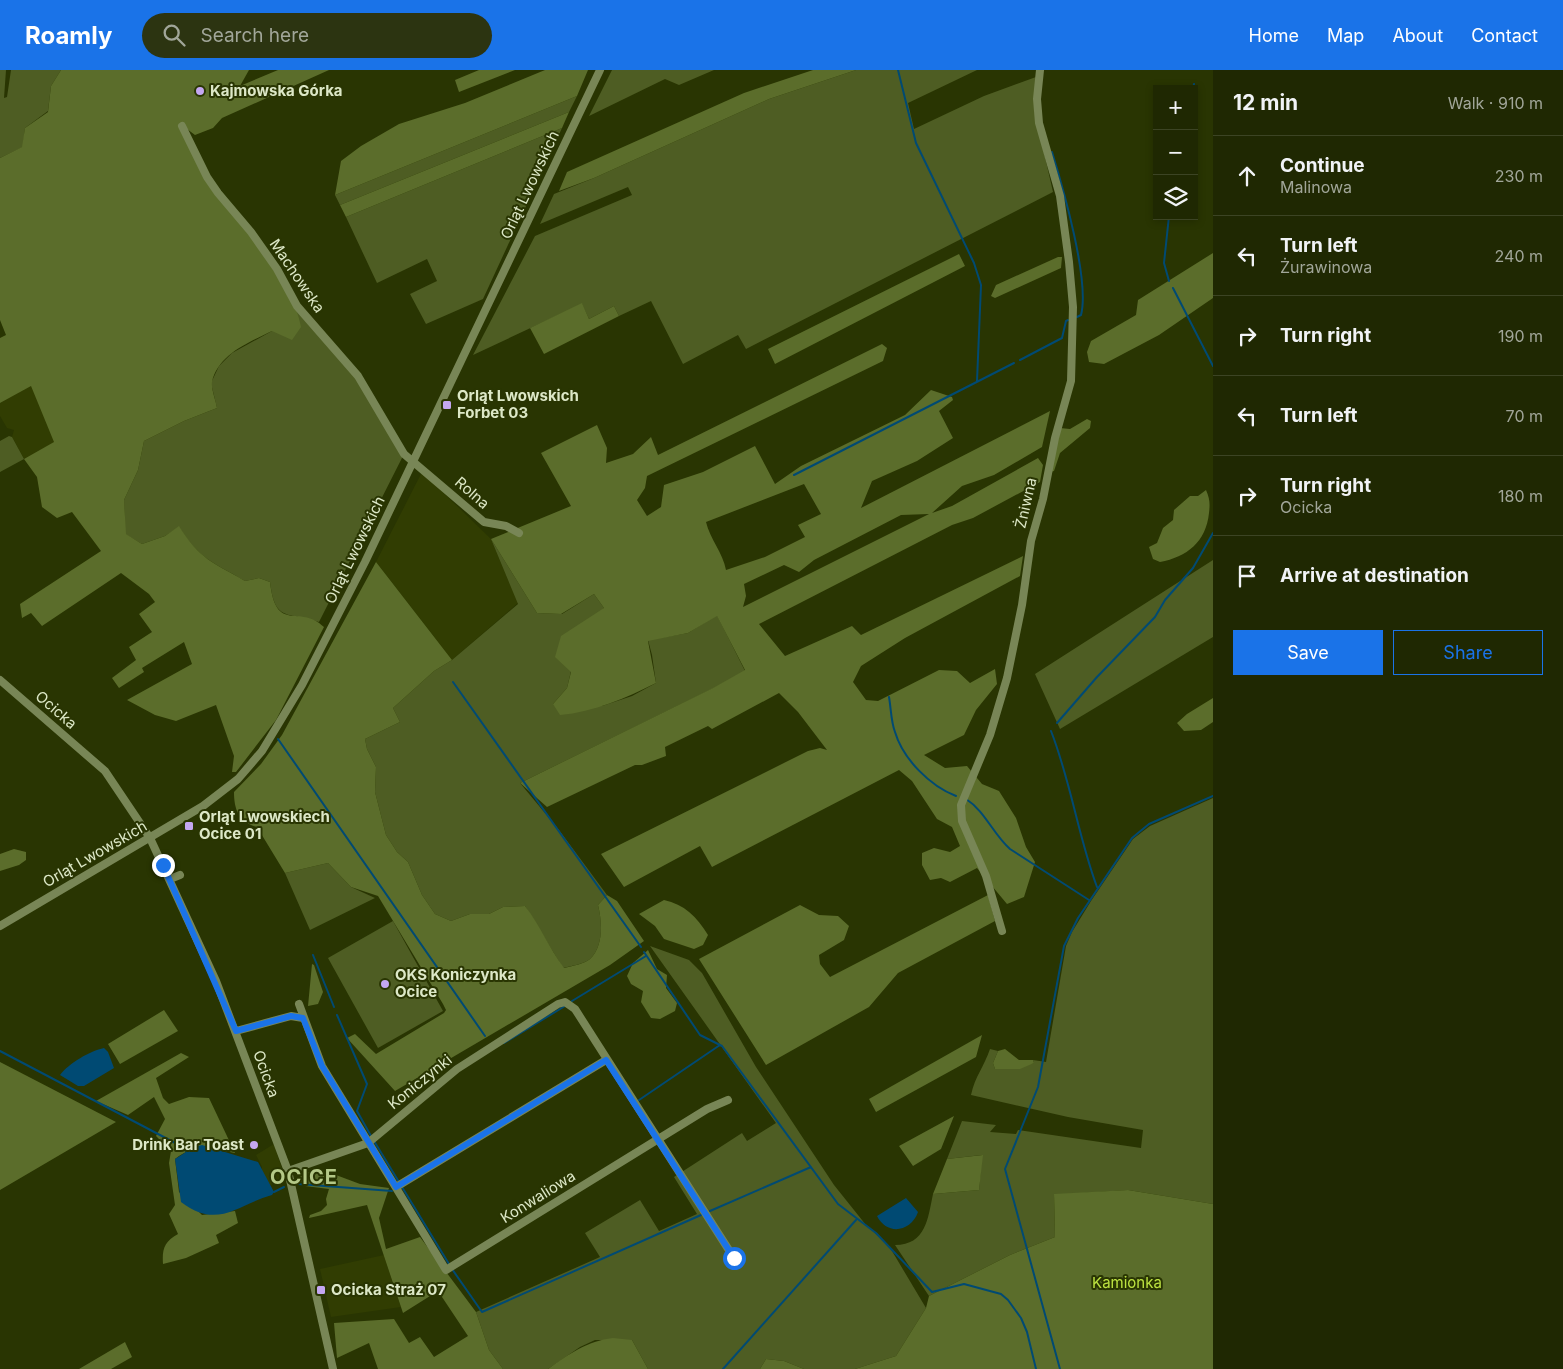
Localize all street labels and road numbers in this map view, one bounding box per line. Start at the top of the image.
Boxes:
street label: Orląt Lwowskich [496,128,563,242]
street label: Machowska [266,235,329,316]
street label: Rolna [451,473,493,513]
street label: Żniwna [1010,476,1041,530]
street label: Orląt Lwowskich [320,493,389,607]
street label: Ocicka [32,686,81,733]
street label: Orląt Lwowskich [39,816,150,891]
street label: Ocicka [249,1048,284,1100]
street label: Koniczynki [384,1050,455,1113]
street label: Konwaliowa [497,1166,579,1227]

